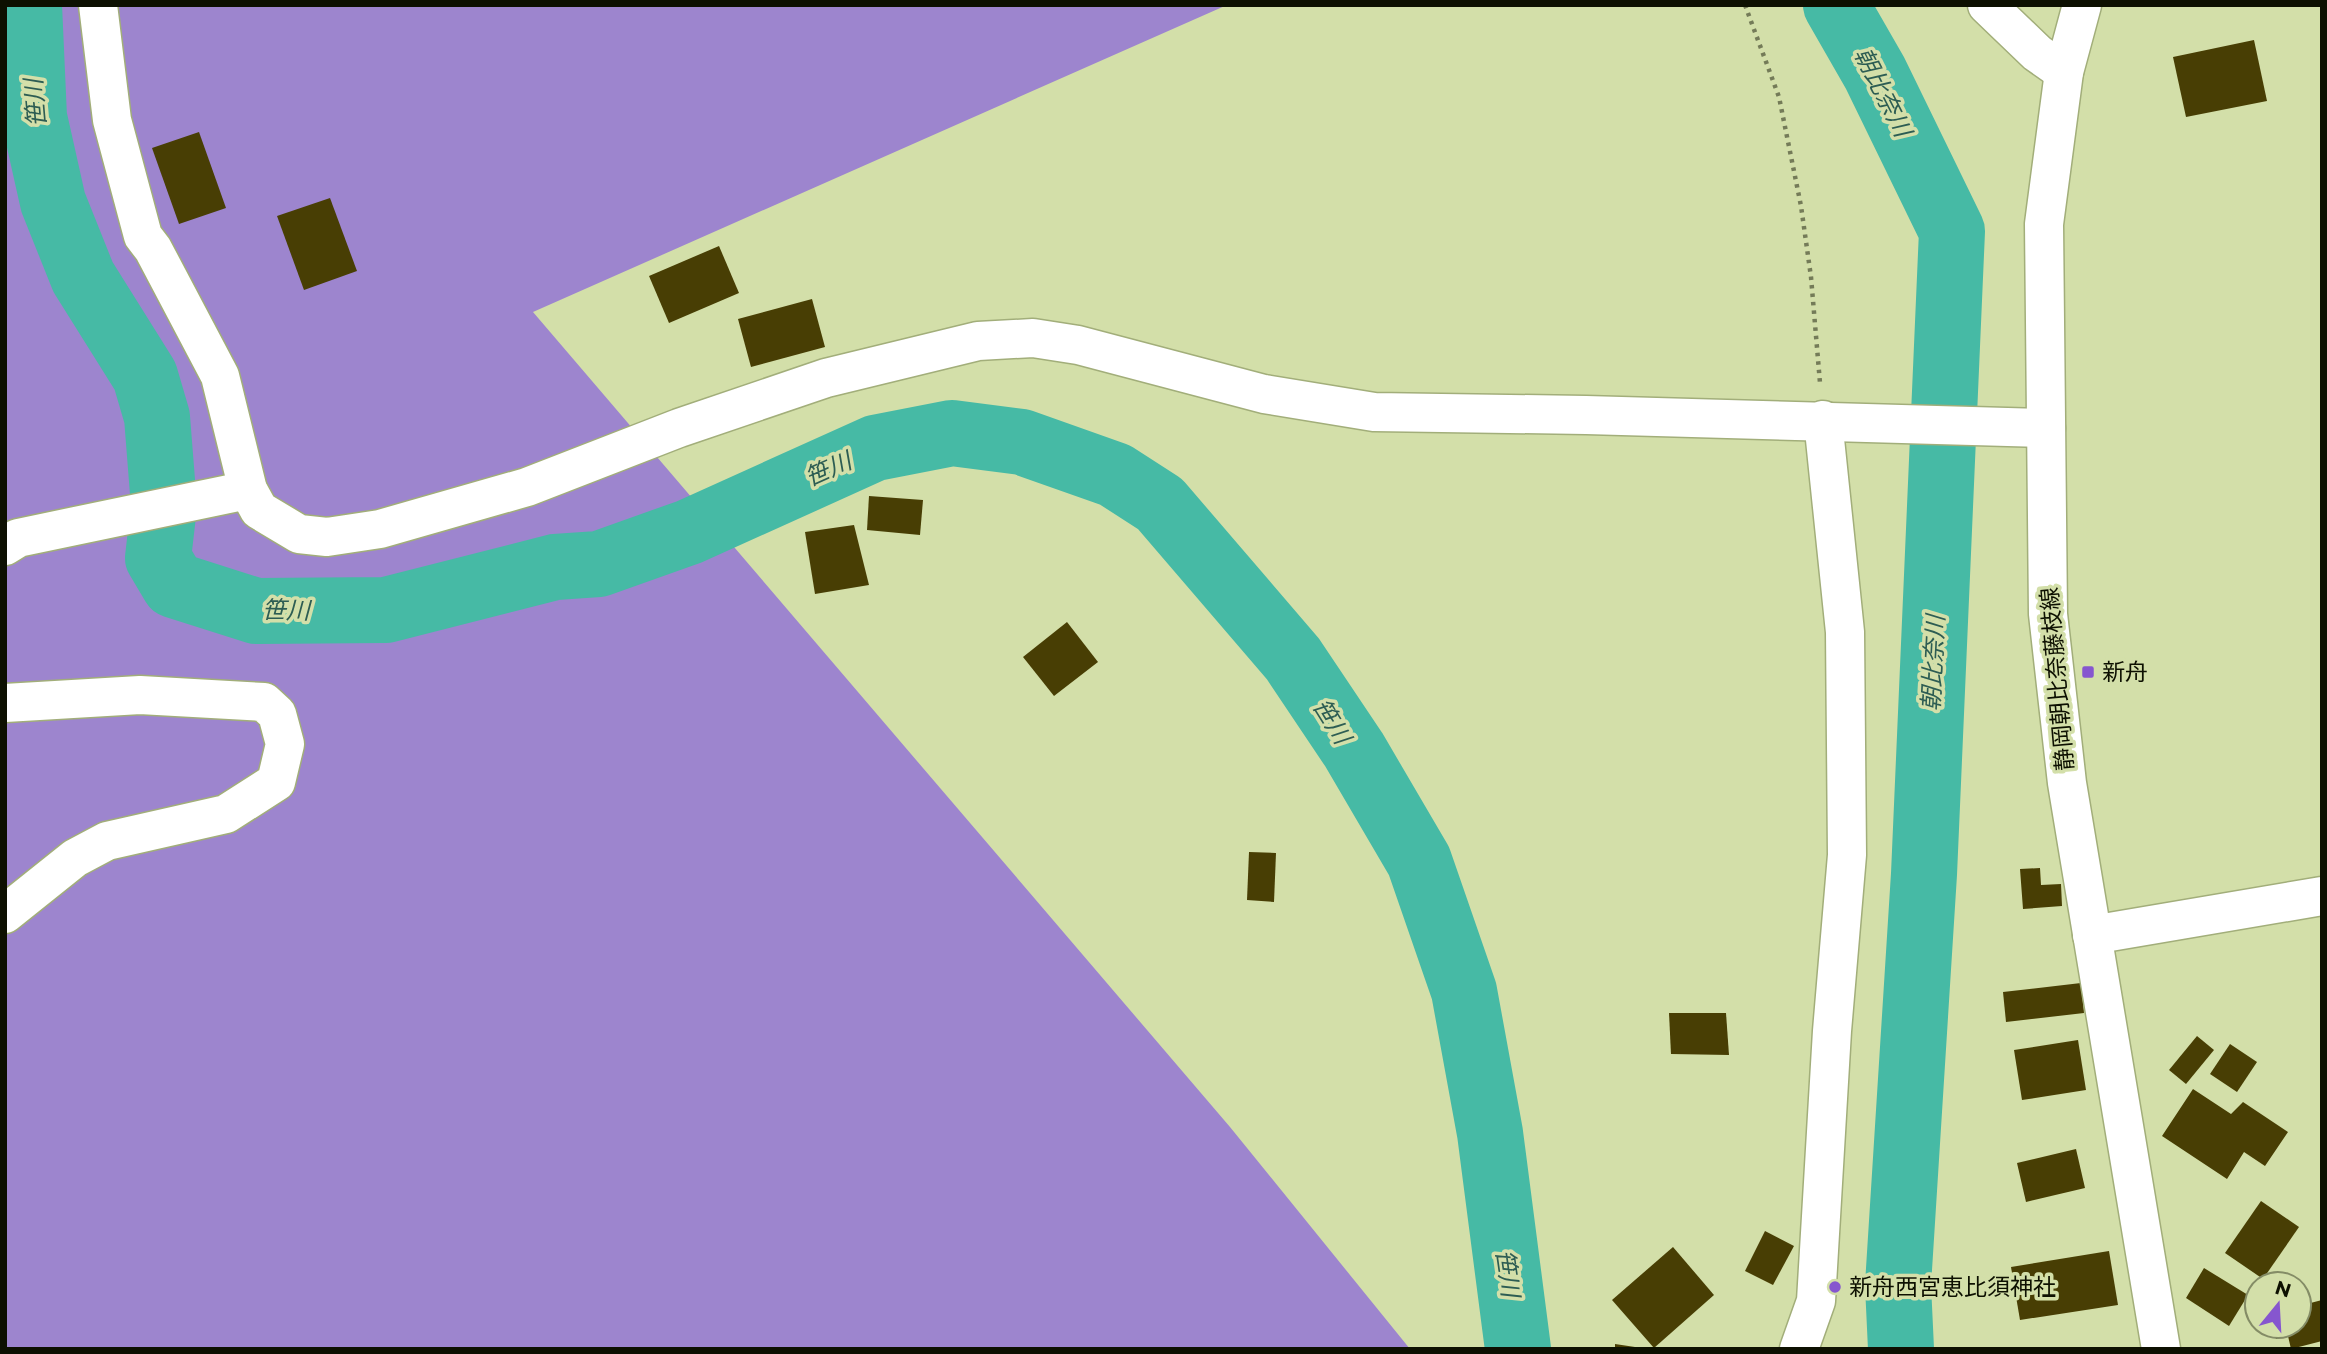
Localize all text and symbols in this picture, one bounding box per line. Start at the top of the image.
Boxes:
water label: 朝比奈川 [1848,43,1919,144]
water label: 笹川 [18,75,52,128]
water label: 笹川 [800,445,859,492]
street label: 静岡朝比奈藤枝線 [2035,586,2079,772]
water label: 笹川 [262,595,313,625]
water label: 朝比奈川 [1916,611,1950,712]
place label: 新舟 [2102,658,2148,686]
marker: 新舟 [2080,664,2096,680]
water label: 笹川 [1307,693,1359,752]
water label: 笹川 [1490,1247,1526,1302]
north arrow [2243,1270,2313,1340]
place label: 新舟西宮恵比須神社 [1849,1273,2056,1301]
text: N [2272,1276,2294,1303]
marker: 新舟西宮恵比須神社 [1827,1279,1843,1295]

